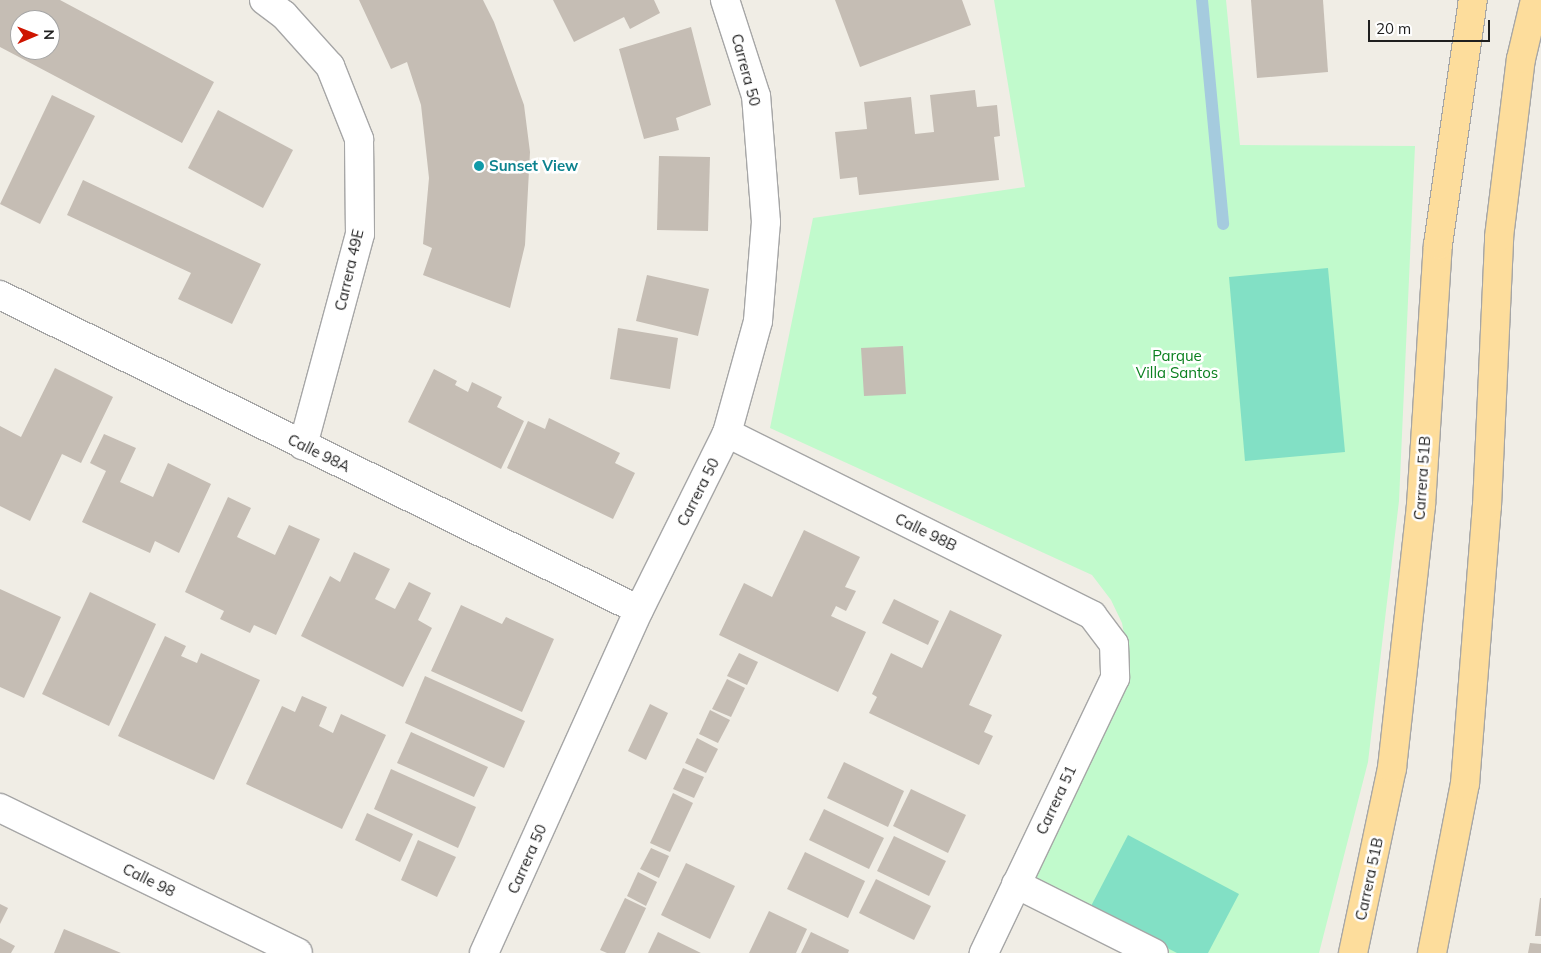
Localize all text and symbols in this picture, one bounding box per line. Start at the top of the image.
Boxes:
north arrow [10,10,60,60]
scale bar [1371,10,1494,42]
text: 20 m [1376,19,1411,38]
text: N [40,29,58,40]
street label: Carrera 50 [728,32,764,108]
place label: Sunset View [489,157,578,175]
marker: Sunset View [473,160,485,172]
street label: Carrera 49E [331,228,367,312]
park label: Parque Villa Santos [1136,346,1218,381]
street label: Calle 98A [285,430,353,476]
street label: Carrera 51B [1410,435,1434,521]
street label: Carrera 50 [673,455,723,529]
street label: Calle 98B [892,509,960,555]
street label: Carrera 51 [1032,763,1080,837]
street label: Carrera 50 [504,821,550,897]
street label: Carrera 51B [1351,836,1387,922]
street label: Calle 98 [120,860,178,900]

